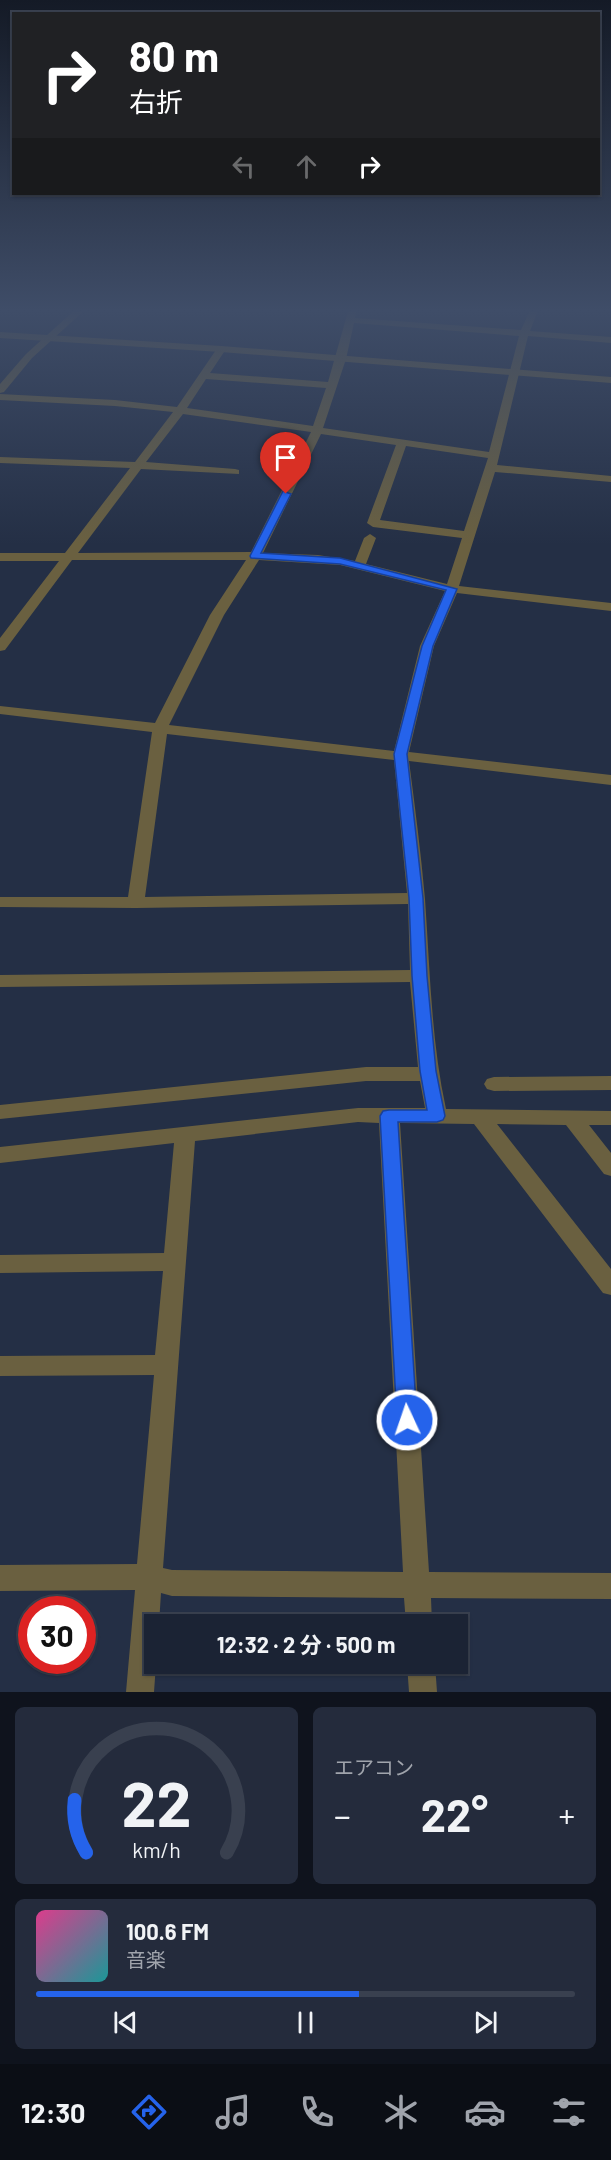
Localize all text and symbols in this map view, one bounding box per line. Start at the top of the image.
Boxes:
text: 80 m [129,30,219,80]
icon: right [30,36,108,114]
text: 右折 [129,85,183,117]
icon: left [227,150,260,183]
icon: ahead [290,150,323,183]
icon: right [353,150,386,183]
pin [260,432,311,494]
icon: arrive [269,441,302,474]
position arrow [375,1388,439,1452]
speed limit sign: 30 [18,1596,96,1674]
text: 12:32 · 2 分 · 500 m [217,1631,395,1657]
text: エアコン [334,1755,414,1779]
text: 22 [122,1765,191,1839]
text: 22° [421,1787,488,1841]
text: − [334,1795,351,1835]
text: + [558,1795,575,1835]
text: km/h [132,1837,181,1862]
text: 100.6 FM [126,1918,209,1944]
text: 音楽 [126,1947,166,1971]
icon: previous [109,2006,142,2039]
icon: pause [289,2006,322,2039]
icon: next [469,2006,502,2039]
icon: directions [128,2091,170,2133]
icon: music [212,2091,254,2133]
icon: phone [296,2091,338,2133]
icon: climate [380,2091,422,2133]
icon: car [464,2091,506,2133]
icon: filters [548,2091,590,2133]
text: 12:30 [21,2096,86,2128]

